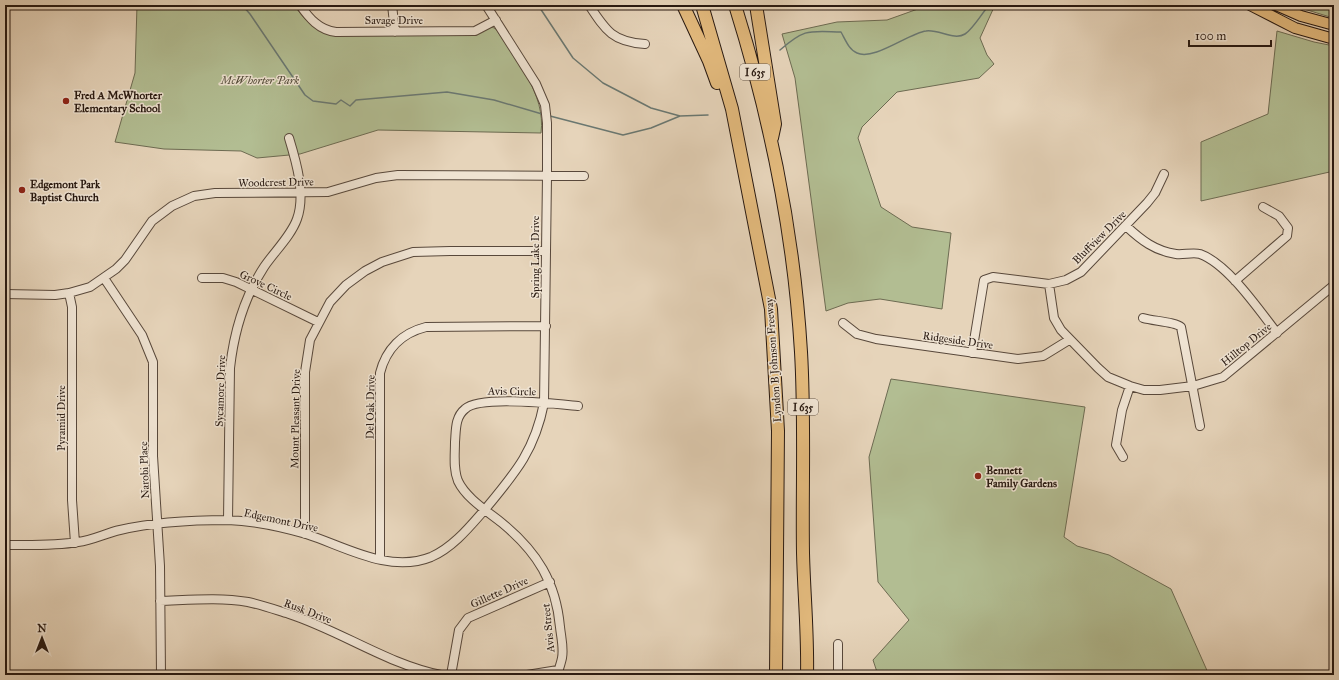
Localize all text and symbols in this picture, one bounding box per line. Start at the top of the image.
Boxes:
street label: Savage Drive [365,14,424,27]
scale bar [1189,22,1271,48]
text: 100 m [1195,29,1226,43]
road number: I 635 [740,64,770,80]
park label: McWhorter Park [220,74,299,87]
place label: Fred A McWhorter Elementary School [74,89,163,116]
marker: Fred A McWhorter Elementary School [61,96,71,106]
street label: Woodcrest Drive [238,175,314,190]
place label: Edgemont Park Baptist Church [30,178,101,205]
marker: Edgemont Park Baptist Church [17,185,27,195]
street label: Bluffview Drive [1070,208,1129,267]
street label: Spring Lake Drive [529,215,542,298]
street label: Grove Circle [237,268,295,303]
street label: Lyndon B Johnson Freeway [763,296,785,423]
street label: Hilltop Drive [1218,320,1275,369]
street label: Ridgeside Drive [922,329,994,352]
street label: Sycamore Drive [213,354,228,427]
street label: Mount Pleasant Drive [288,369,303,469]
street label: Del Oak Drive [363,374,378,439]
street label: Pyramid Drive [55,385,68,451]
street label: Avis Circle [487,385,537,398]
road number: I 635 [788,399,818,415]
street label: Narobi Place [137,441,152,499]
place label: Bennett Family Gardens [986,464,1057,491]
marker: Bennett Family Gardens [973,471,983,481]
street label: Edgemont Drive [243,506,320,535]
street label: Gillette Drive [468,574,530,611]
street label: Rusk Drive [282,596,334,627]
street label: Avis Street [539,603,558,654]
north arrow [22,618,62,658]
text: N [37,622,47,635]

